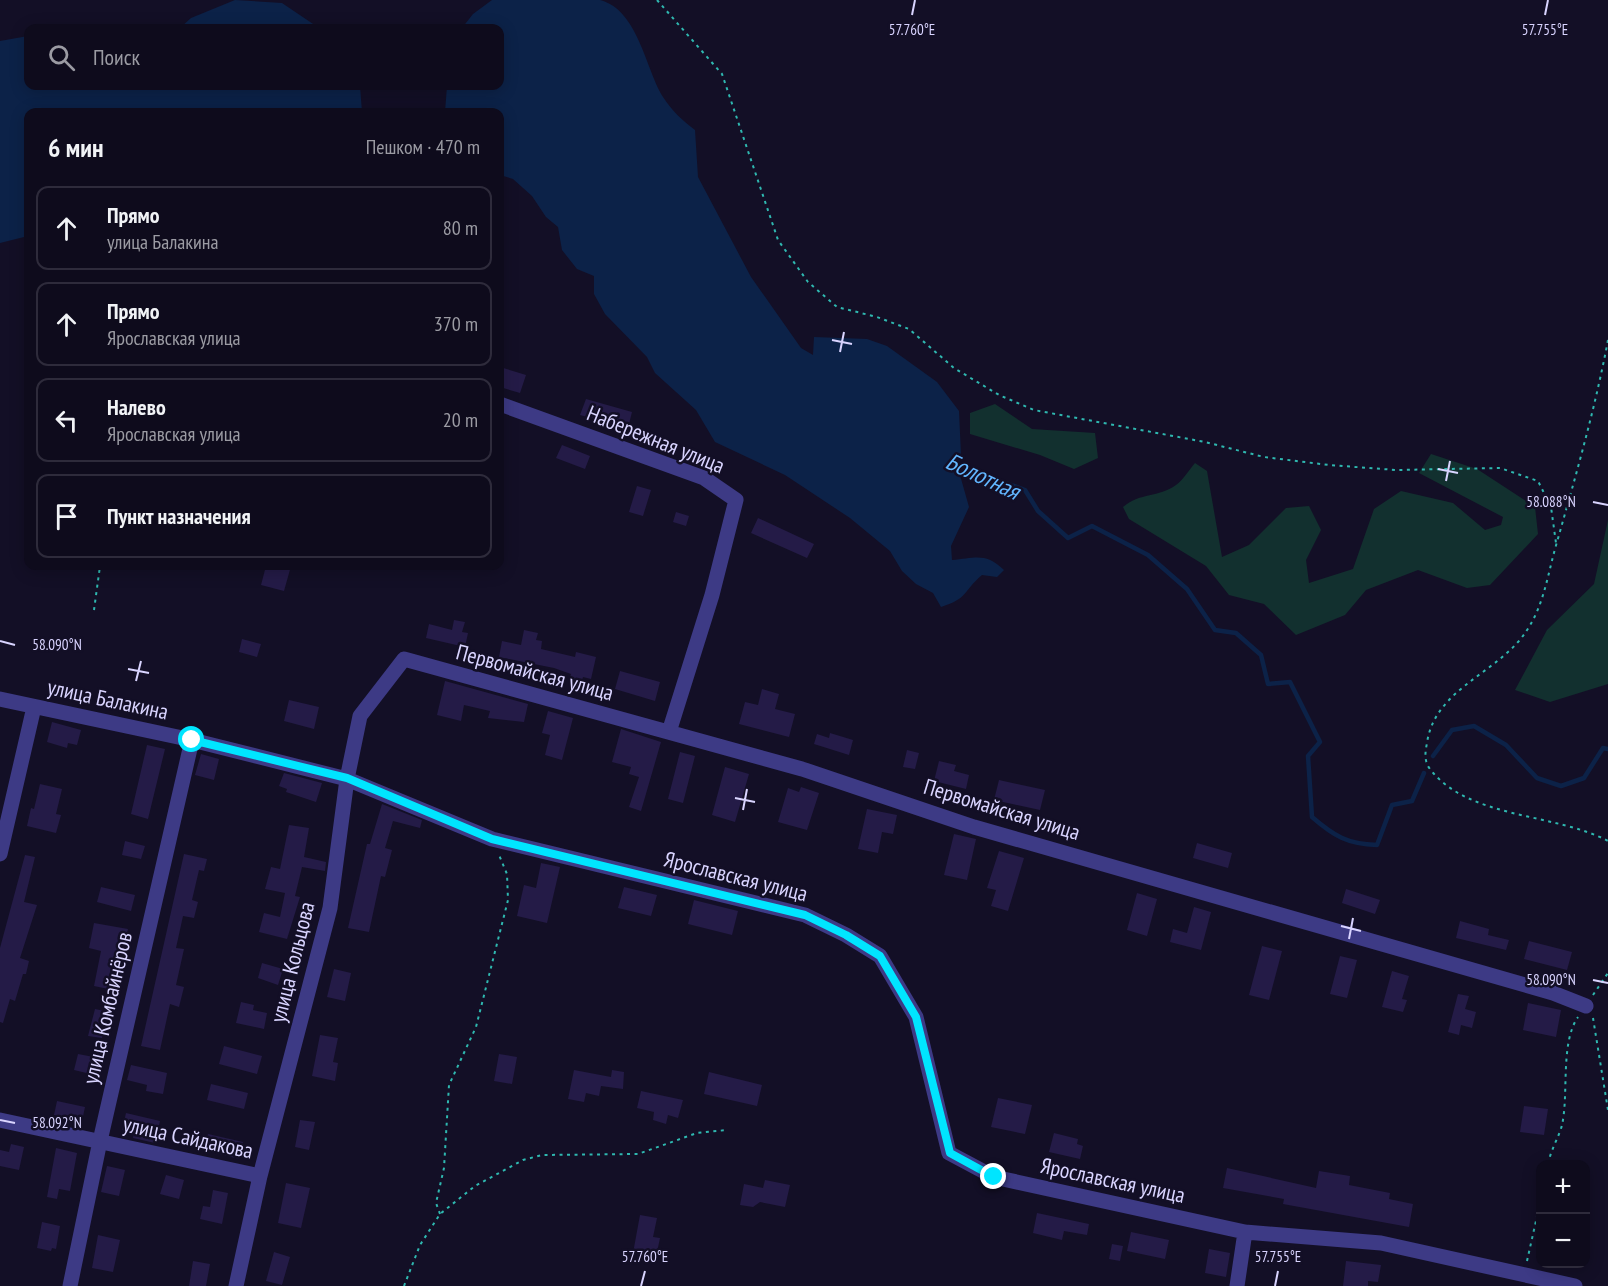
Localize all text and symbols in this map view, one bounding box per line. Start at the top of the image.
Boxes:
text: 57.760°E [889,20,935,39]
text: 57.755°E [1522,20,1568,39]
search box [24,24,504,90]
icon: search [45,41,78,74]
text: Поиск [93,43,140,71]
text: 6 мин [48,131,103,164]
text: Пешком · 470 m [366,134,480,160]
text: Прямо [107,201,160,229]
icon: ahead [50,212,83,245]
text: 80 m [443,215,478,241]
text: улица Балакина [107,229,219,255]
text: Прямо [107,297,160,325]
icon: ahead [50,308,83,341]
text: 370 m [434,311,478,337]
text: Ярославская улица [107,325,241,351]
text: Налево [107,393,166,421]
street label: Набережная улица [583,399,729,479]
icon: left [50,404,83,437]
text: 20 m [443,407,478,433]
text: Ярославская улица [107,421,241,447]
water label: Болотная [941,445,1026,507]
text: 58.088°N [1526,492,1576,511]
icon: arrive [50,500,83,533]
text: Пункт назначения [107,502,251,530]
text: 58.090°N [32,635,82,654]
street label: Первомайская улица [453,638,617,706]
street label: улица Балакина [45,673,171,725]
route start [178,726,204,752]
street label: Первомайская улица [920,772,1084,846]
street label: Ярославская улица [661,845,811,907]
street label: улица Кольцова [264,899,320,1025]
street label: улица Комбайнёров [76,929,138,1087]
text: 58.090°N [1526,970,1576,989]
street label: улица Сайдакова [120,1110,256,1164]
text: 58.092°N [32,1113,82,1132]
street label: Ярославская улица [1038,1151,1188,1209]
map controls [1536,1160,1590,1268]
button: + [1536,1160,1590,1214]
route end [980,1163,1006,1189]
button: − [1536,1214,1590,1268]
text: 57.760°E [622,1247,668,1266]
text: 57.755°E [1255,1247,1301,1266]

